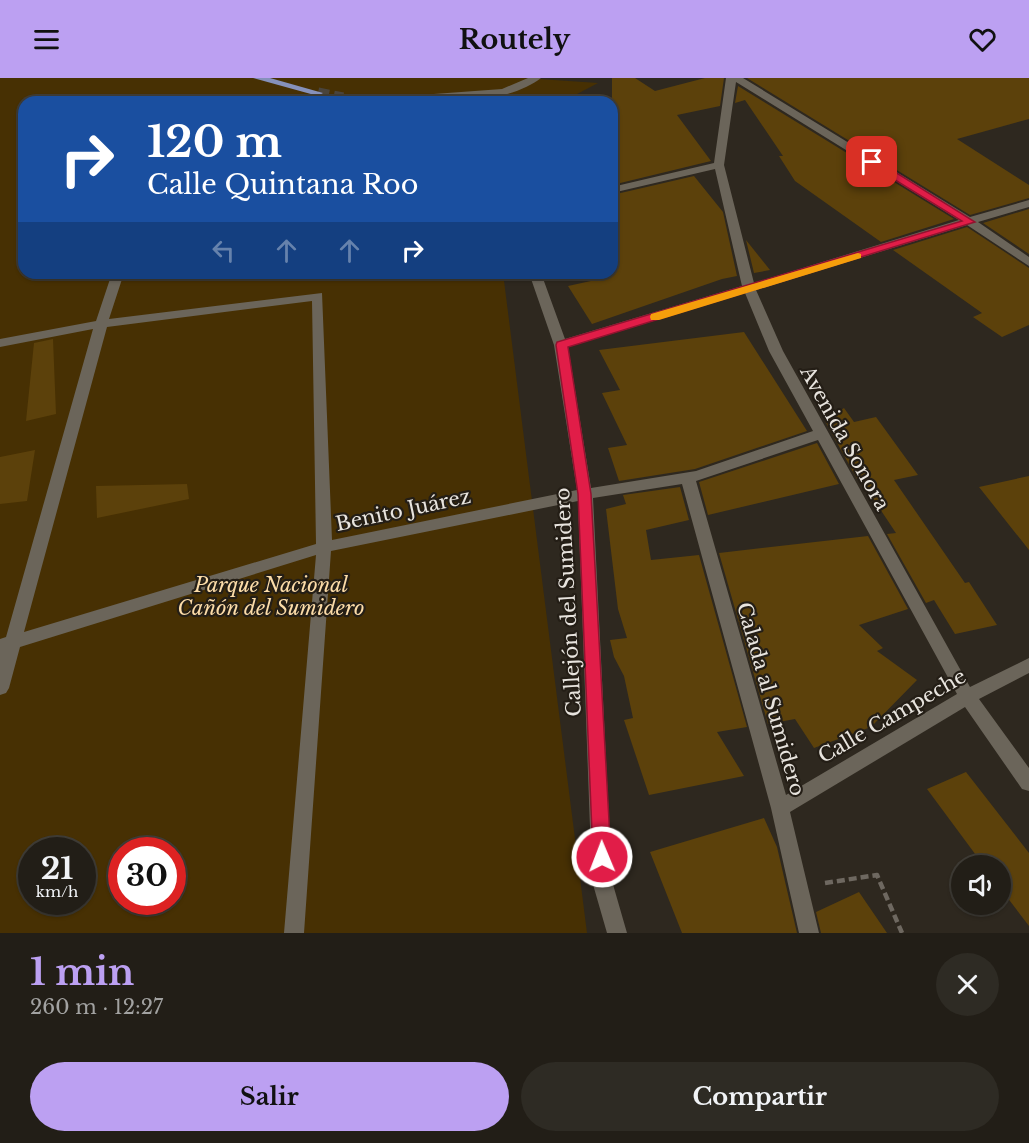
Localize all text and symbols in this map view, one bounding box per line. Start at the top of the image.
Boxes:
icon: menu [30,23,63,56]
text: Routely [459,23,570,56]
icon: heart [966,23,999,56]
text: 120 m [147,116,282,168]
icon: right [48,120,126,198]
pin [846,136,897,187]
icon: arrive [855,145,888,178]
text: Calle Quintana Roo [147,168,418,201]
icon: left [207,234,240,267]
icon: ahead [270,234,303,267]
icon: ahead [333,234,366,267]
icon: right [396,234,429,267]
street label: Avenida Sonora [795,361,895,515]
street label: Benito Juárez [333,484,473,536]
street label: Callejón del Sumidero [550,487,586,717]
park label: Parque Nacional Cañón del Sumidero [178,573,364,620]
street label: Calada al Sumidero [732,600,810,798]
street label: Calle Campeche [814,664,970,768]
position arrow [570,825,634,889]
speed limit sign: 30 [108,837,186,915]
text: 21 [41,850,73,887]
map controls [951,855,1011,915]
button: sound [951,855,1011,915]
text: km/h [36,882,78,901]
text: 1 min [30,950,134,995]
button: close [936,953,999,1016]
text: 260 m · 12:27 [30,995,163,1019]
button: Salir [30,1062,509,1131]
button: Compartir [521,1062,999,1131]

